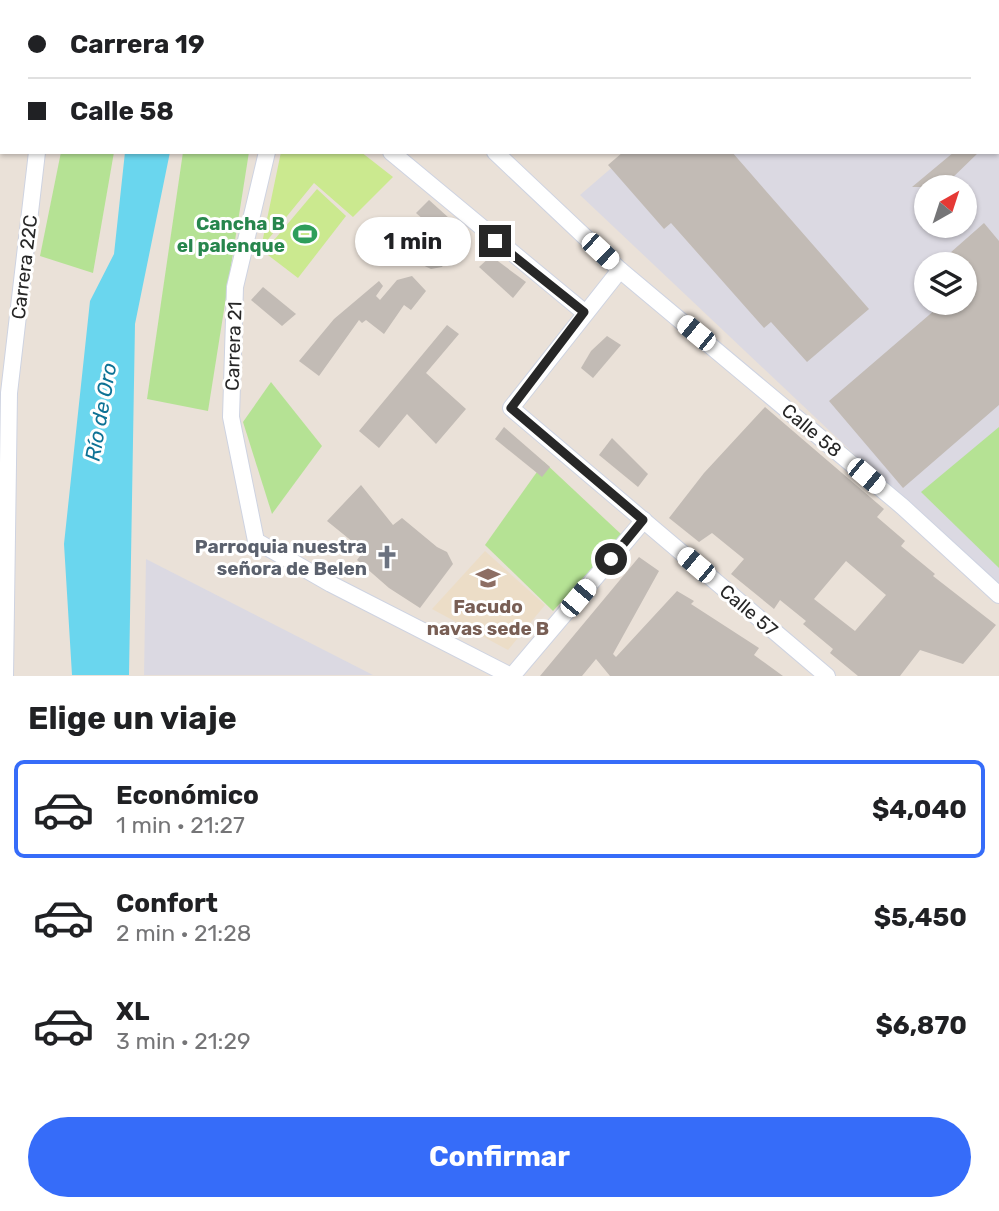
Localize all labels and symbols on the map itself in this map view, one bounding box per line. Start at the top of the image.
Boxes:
north arrow [914,175,976,238]
place label: Cancha B el palenque [177,212,285,257]
street label: Carrera 22C [7,213,42,321]
callout: 1 min [355,216,470,266]
sports icon: Cancha B el palenque [291,220,319,248]
route end [479,225,511,257]
car [578,229,623,273]
street label: Carrera 21 [220,301,247,391]
car [674,312,719,354]
water label: Río de Oro [80,361,121,463]
street label: Calle 58 [777,399,846,462]
car [844,454,889,498]
place label: Parroquia nuestra señora de Belen [195,535,367,580]
church icon: Parroquia nuestra señora de Belen [373,543,401,571]
route start [595,543,627,575]
car [674,543,719,587]
school or university icon: Facudo navas sede B [474,564,502,592]
car [557,575,600,621]
street label: Calle 57 [715,579,783,641]
place label: Facudo navas sede B [427,595,549,640]

